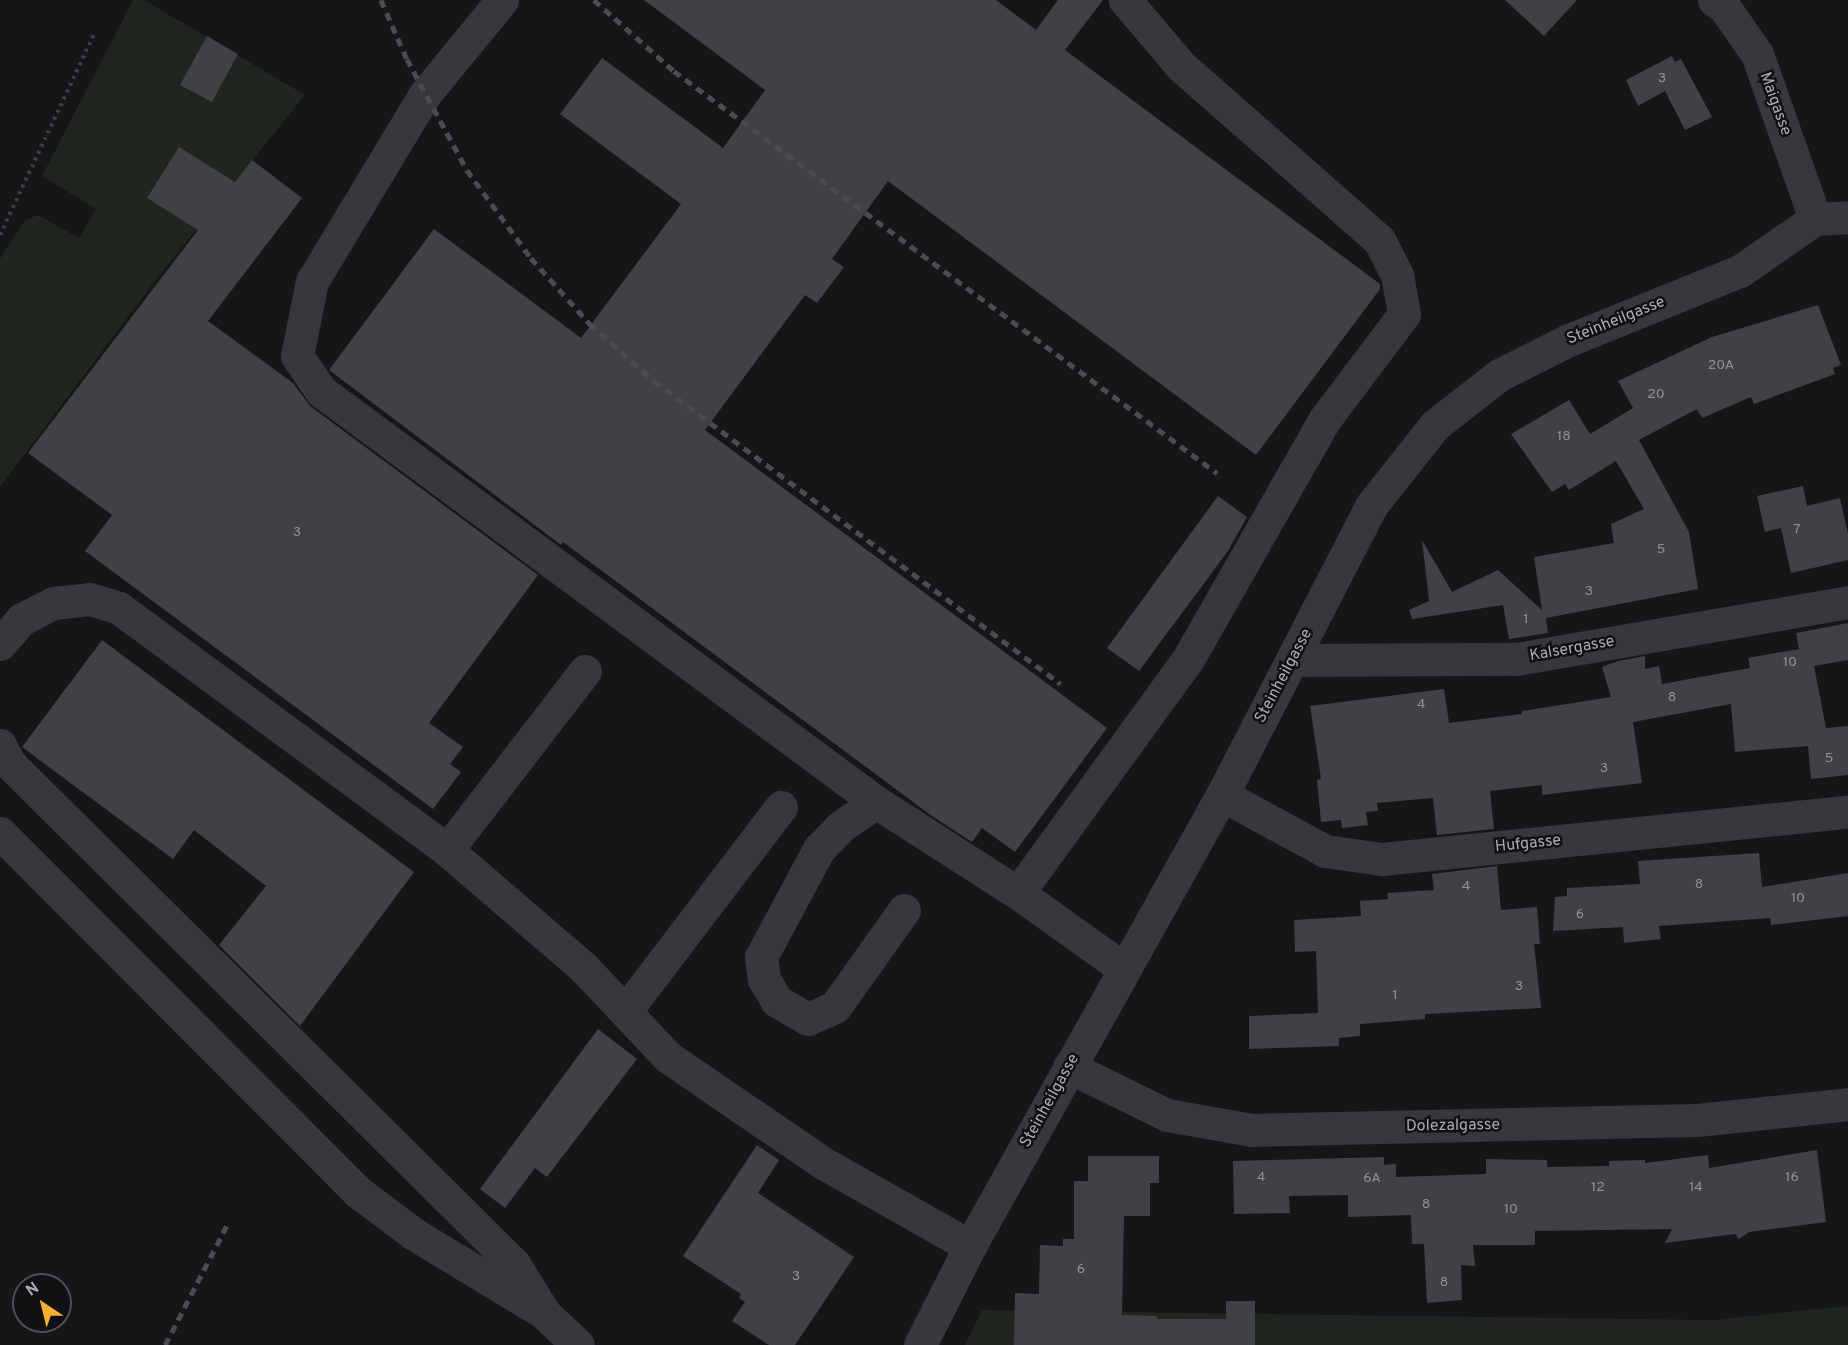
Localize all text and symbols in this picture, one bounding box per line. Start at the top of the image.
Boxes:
street label: Maigasse [1755,70,1795,138]
house number: 3 [1658,71,1666,87]
street label: Steinheilgasse [1564,293,1668,349]
house number: 20A [1708,358,1734,374]
house number: 20 [1647,387,1665,403]
house number: 18 [1557,429,1571,445]
house number: 7 [1793,522,1801,538]
house number: 3 [293,525,301,541]
house number: 5 [1657,542,1665,558]
house number: 3 [1585,584,1593,600]
house number: 1 [1523,612,1529,628]
street label: Steinheilgasse [1251,626,1317,726]
street label: Kalsergasse [1528,632,1616,666]
house number: 10 [1783,655,1797,671]
house number: 8 [1668,690,1676,706]
house number: 4 [1417,697,1425,713]
house number: 5 [1825,751,1833,767]
house number: 3 [1600,761,1608,777]
street label: Hufgasse [1494,831,1562,857]
house number: 8 [1695,877,1703,893]
house number: 4 [1462,879,1470,895]
house number: 10 [1791,891,1805,907]
house number: 6 [1576,907,1584,923]
house number: 3 [1515,979,1523,995]
house number: 1 [1392,988,1398,1004]
street label: Steinheilgasse [1016,1051,1084,1151]
street label: Dolezalgasse [1406,1116,1500,1136]
house number: 4 [1257,1170,1265,1186]
house number: 16 [1785,1170,1799,1186]
house number: 6A [1363,1171,1381,1187]
house number: 12 [1591,1180,1605,1196]
house number: 14 [1689,1180,1703,1196]
house number: 8 [1422,1197,1430,1213]
house number: 10 [1504,1202,1518,1218]
house number: 6 [1077,1262,1085,1278]
house number: 3 [792,1269,800,1285]
north arrow [12,1273,72,1333]
house number: 8 [1440,1275,1448,1291]
text: N [22,1278,43,1301]

